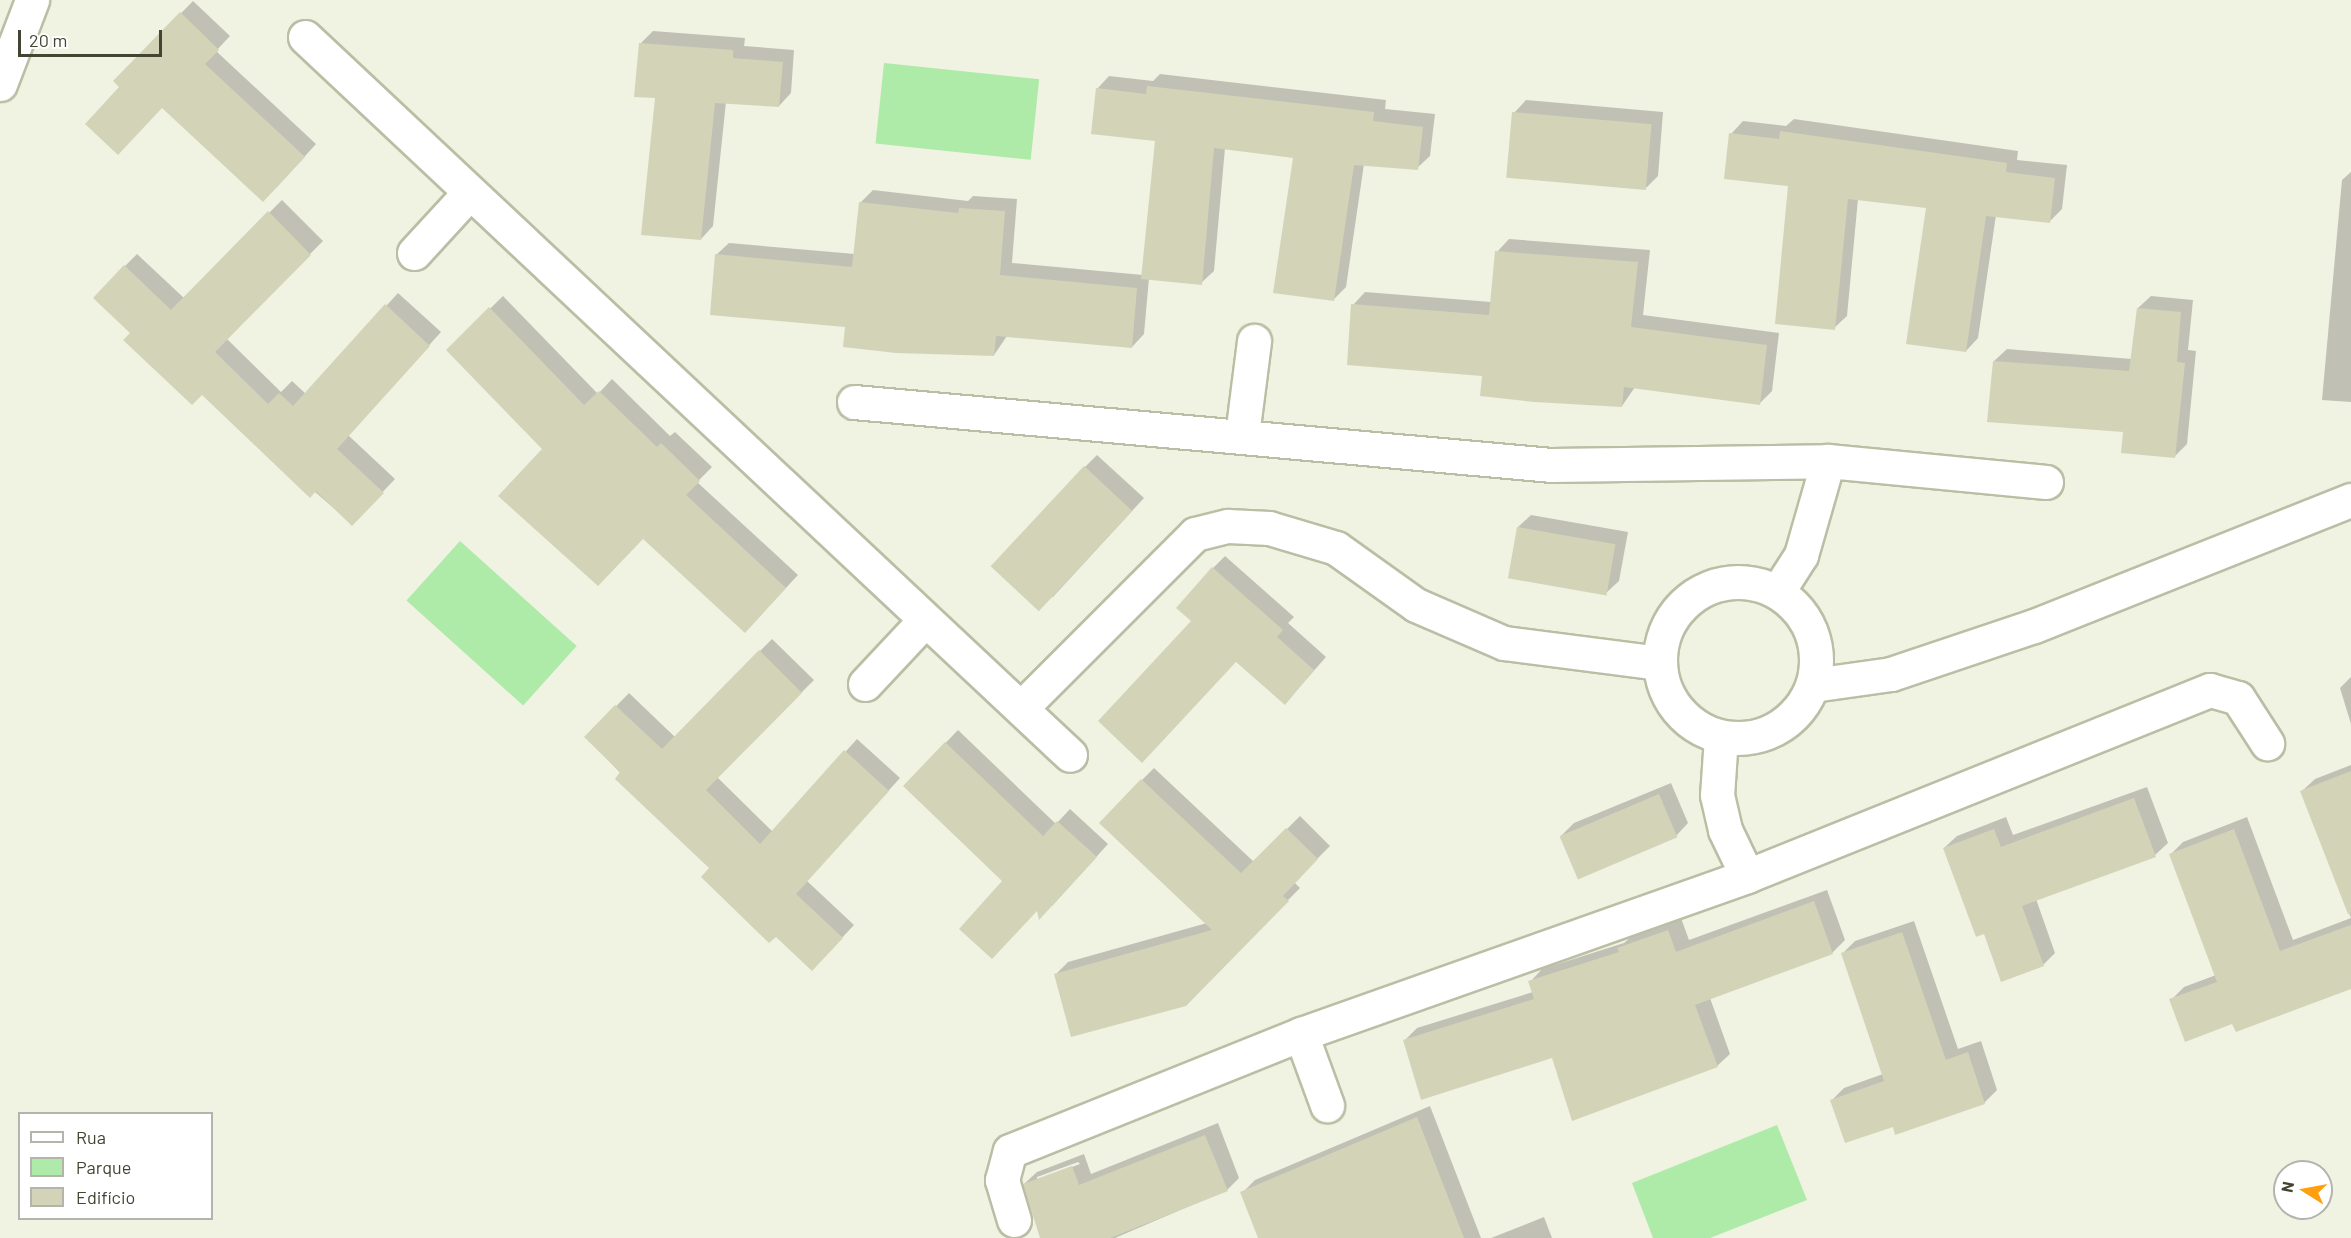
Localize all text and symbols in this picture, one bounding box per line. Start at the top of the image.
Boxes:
scale bar [21,18,165,56]
text: 20 m [29,29,67,51]
legend [18,1112,213,1220]
text: Rua [76,1126,106,1148]
text: Parque [76,1156,131,1178]
north arrow [2273,1160,2333,1220]
text: N [2276,1180,2297,1194]
text: Edifício [76,1186,135,1208]

